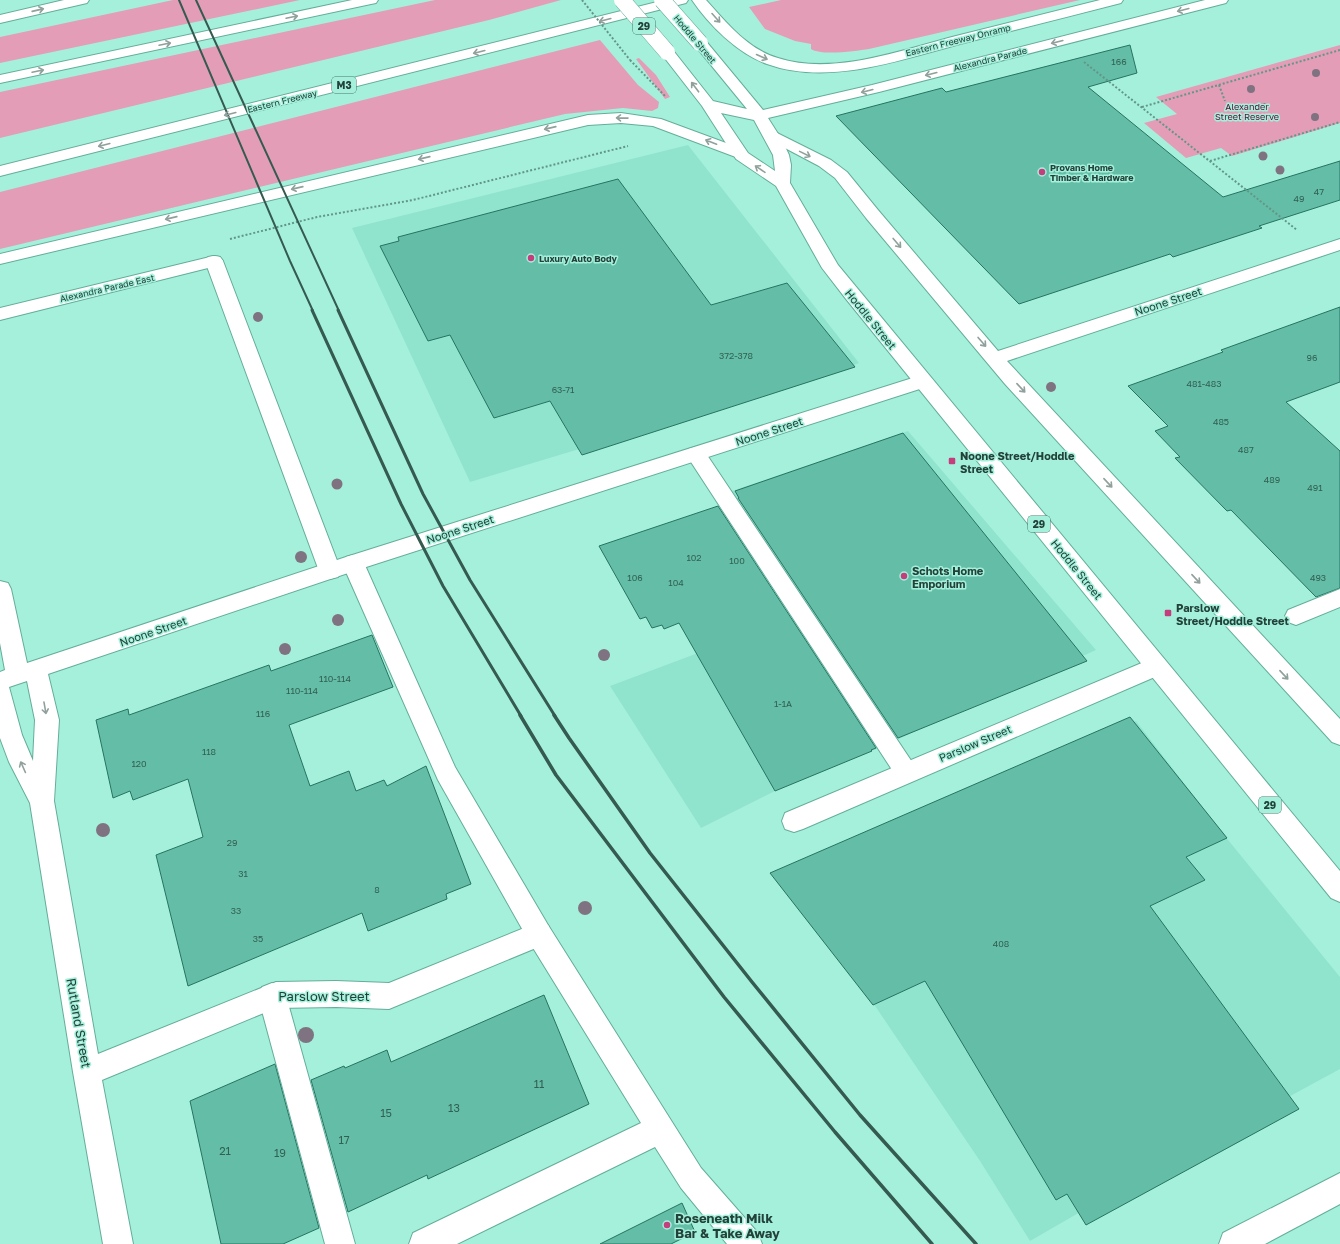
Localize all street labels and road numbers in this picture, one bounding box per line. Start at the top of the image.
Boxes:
street label: Hoddle Street [671,12,719,66]
road number: 29 [633,18,655,34]
street label: Eastern Freeway Onramp [904,21,1012,58]
street label: Alexandra Parade [952,45,1028,73]
road number: M3 [332,77,356,93]
street label: Eastern Freeway [246,87,318,115]
street label: Alexandra Parade East [59,272,156,304]
street label: Noone Street [1133,284,1203,318]
street label: Hoddle Street [843,286,899,352]
street label: Noone Street [734,414,804,448]
street label: Noone Street [425,512,495,546]
road number: 29 [1028,516,1050,532]
street label: Hoddle Street [1049,536,1105,602]
street label: Noone Street [118,613,188,649]
street label: Parslow Street [937,722,1013,764]
road number: 29 [1259,797,1281,813]
street label: Rutland Street [63,977,95,1069]
street label: Parslow Street [278,988,370,1004]

